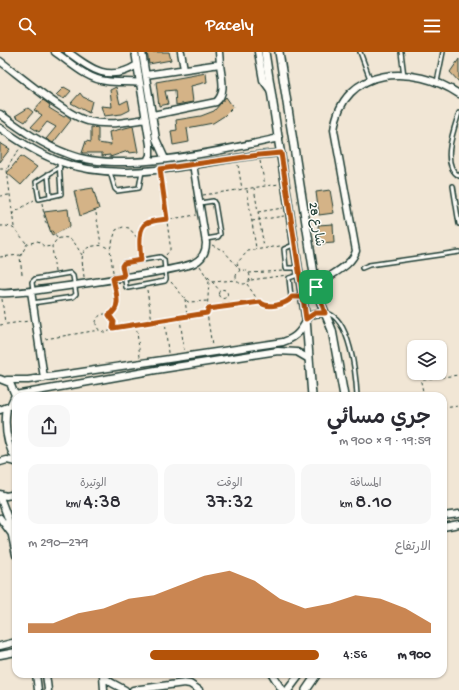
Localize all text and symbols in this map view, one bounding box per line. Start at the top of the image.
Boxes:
icon: search [16,15,38,37]
icon: menu [421,15,443,37]
text: Pacely [205,16,254,37]
street label: شارع 28 [305,201,326,248]
pin [299,270,333,304]
icon: arrive [305,276,327,298]
map controls [407,340,447,380]
button: layers [407,340,447,380]
button: share [28,405,70,447]
text: جري مسائي [327,406,431,432]
text: 19:59 · 9 × 900 m [339,434,431,449]
text: الوتيرة [80,478,106,490]
text: الوقت [217,478,242,490]
text: المسافة [350,478,382,490]
text: 4:38 [84,492,121,515]
text: 37:32 [206,492,253,515]
text: 8.10 [355,492,392,515]
text: /km [66,499,84,511]
text: km [340,499,355,511]
text: 279–290 m [28,536,88,551]
text: الارتفاع [395,540,431,555]
text: 4:56 [343,648,367,663]
text: 900 m [397,648,431,663]

